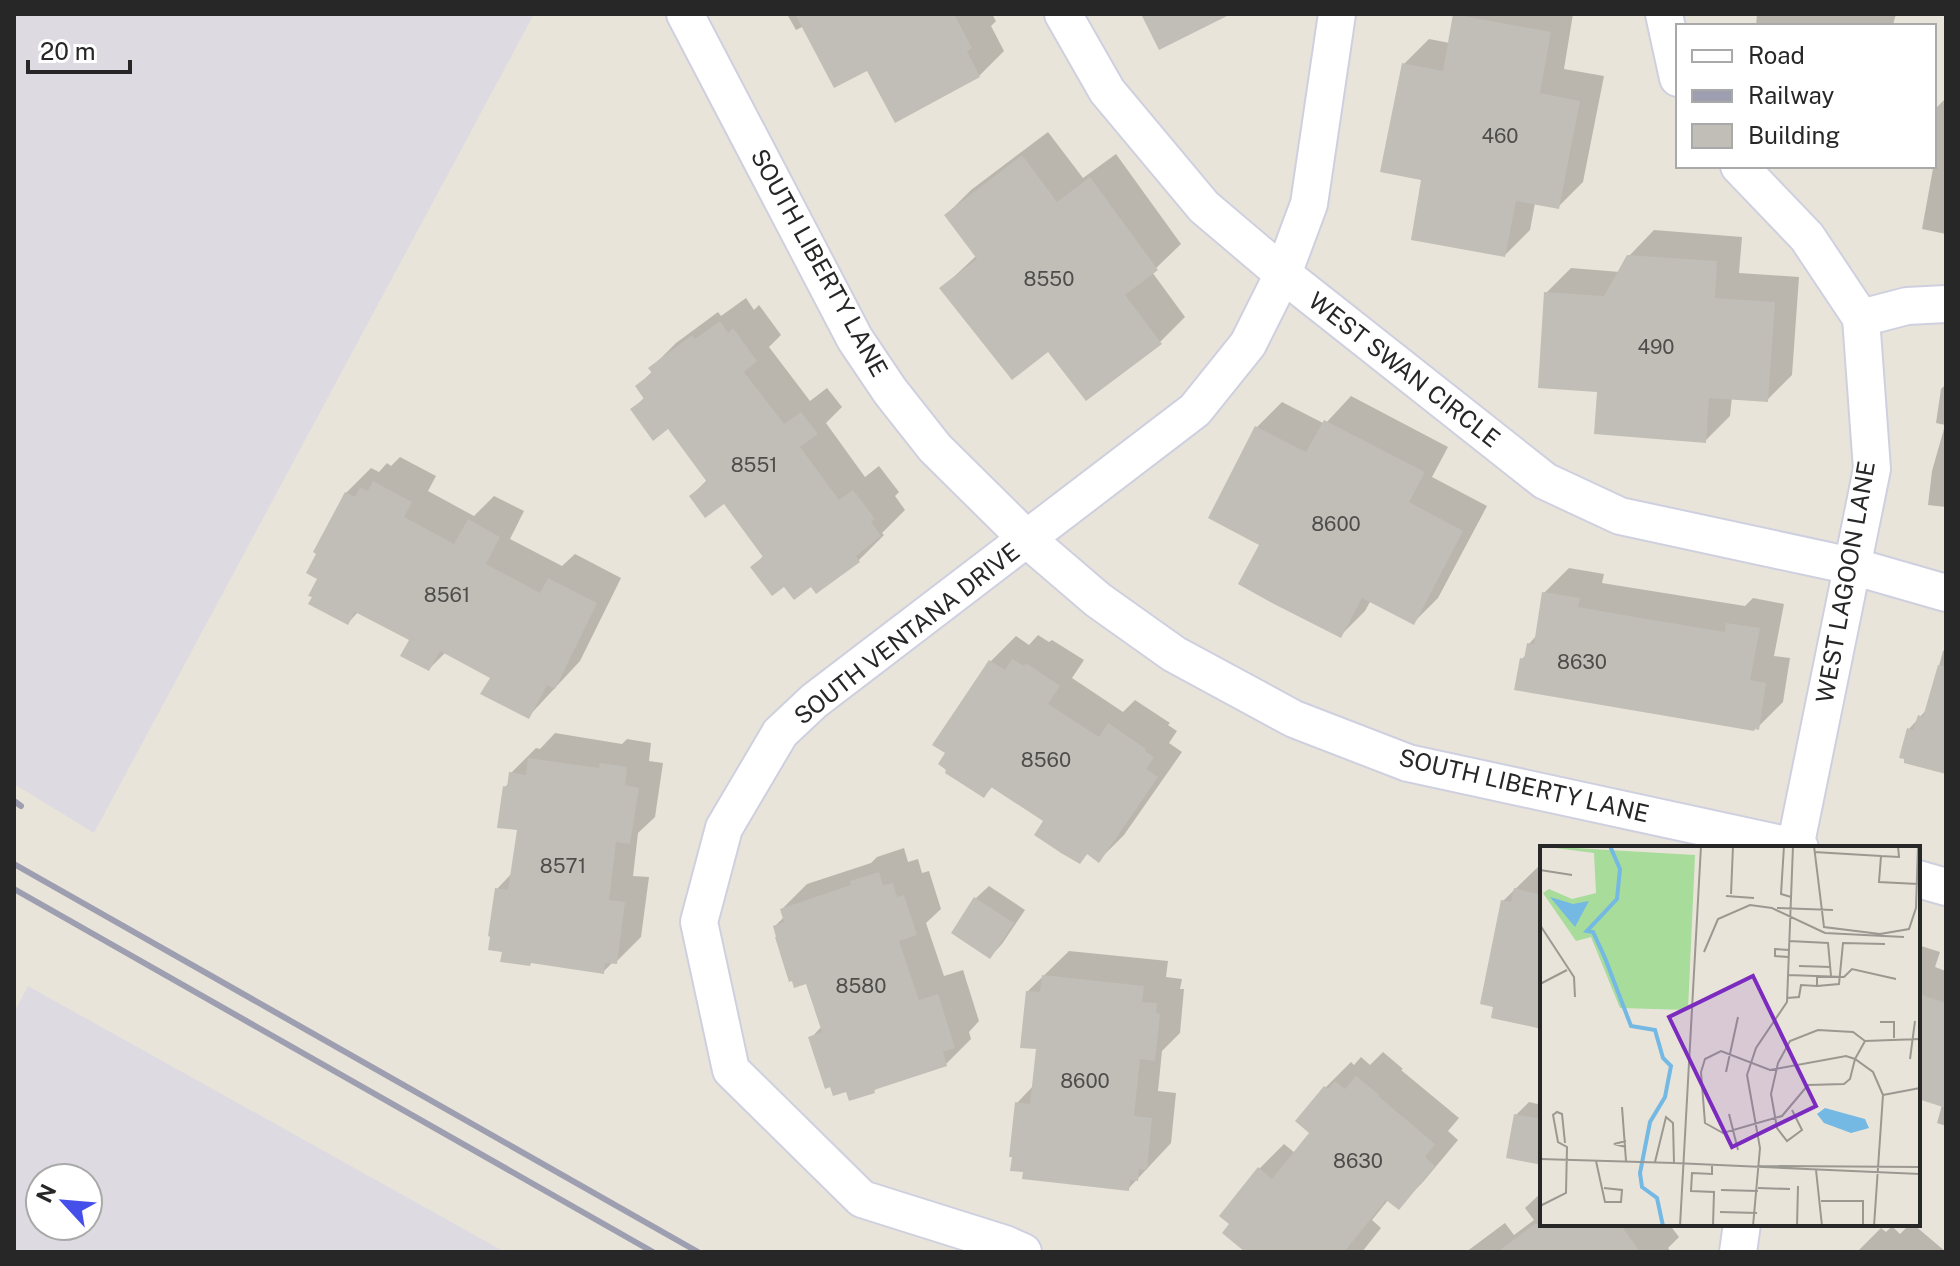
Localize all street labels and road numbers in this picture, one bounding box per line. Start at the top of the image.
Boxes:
street label: SOUTH LIBERTY LANE [746,144,894,381]
street label: WEST SWAN CIRCLE [1303,286,1506,453]
street label: WEST LAGOON LANE [1810,459,1880,705]
street label: SOUTH VENTANA DRIVE [788,537,1024,730]
street label: SOUTH LIBERTY LANE [1396,743,1652,827]

